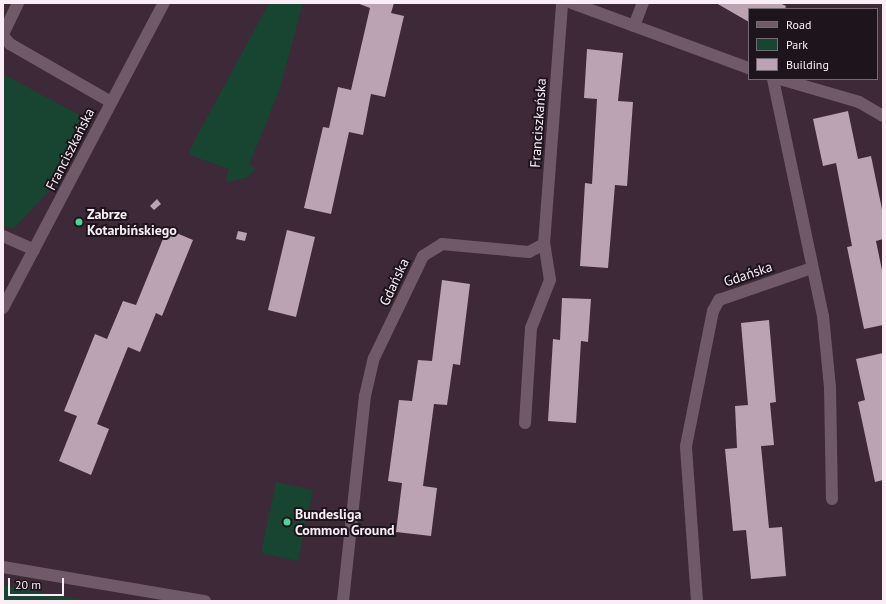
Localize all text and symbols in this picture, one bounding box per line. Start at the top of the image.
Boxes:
legend [748,8,878,80]
text: Road [786,17,811,32]
text: Park [786,37,808,52]
text: Building [786,57,829,72]
street label: Franciszkańska [526,78,550,168]
street label: Franciszkańska [42,105,98,193]
place label: Zabrze Kotarbińskiego [87,206,177,238]
marker: Zabrze Kotarbińskiego [74,217,84,227]
street label: Gdańska [376,256,412,308]
street label: Gdańska [722,258,774,290]
place label: Bundesliga Common Ground [295,506,395,538]
marker: Bundesliga Common Ground [282,517,292,527]
scale bar [10,570,66,596]
text: 20 m [15,577,41,592]

